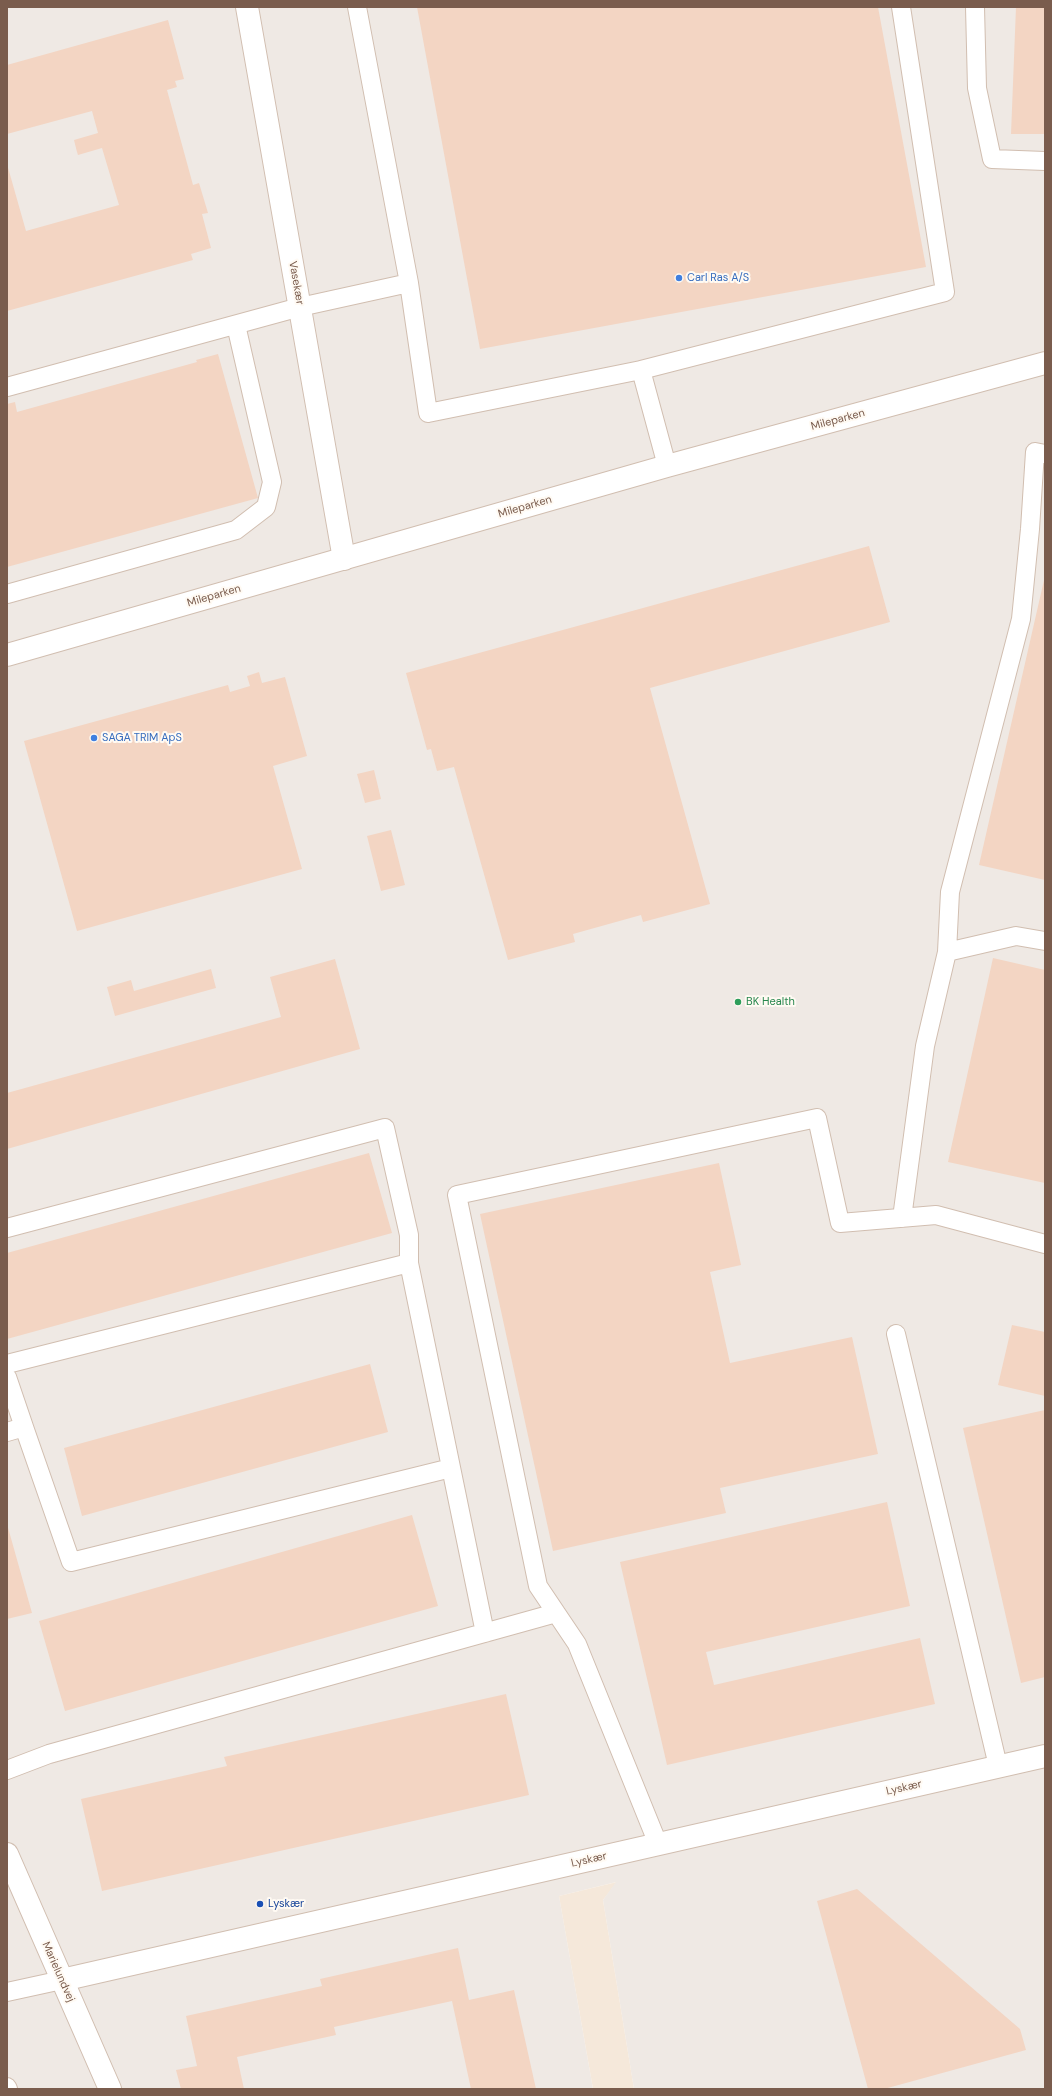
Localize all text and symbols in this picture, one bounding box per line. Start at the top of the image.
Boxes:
street label: Vasekær [286,260,306,306]
place label: Carl Ras A/S [687,271,749,285]
marker: Carl Ras A/S [674,273,684,283]
street label: Mileparken [810,406,866,434]
street label: Mileparken [497,493,553,521]
street label: Mileparken [186,582,242,610]
place label: SAGA TRIM ApS [102,731,182,745]
marker: SAGA TRIM ApS [89,733,99,743]
place label: BK Health [746,995,795,1009]
marker: BK Health [733,997,743,1007]
street label: Lyskær [885,1778,923,1798]
street label: Lyskær [570,1850,608,1870]
place label: Lyskær [268,1897,304,1911]
marker: Lyskær [255,1899,265,1909]
street label: Marielundvej [39,1940,77,2004]

